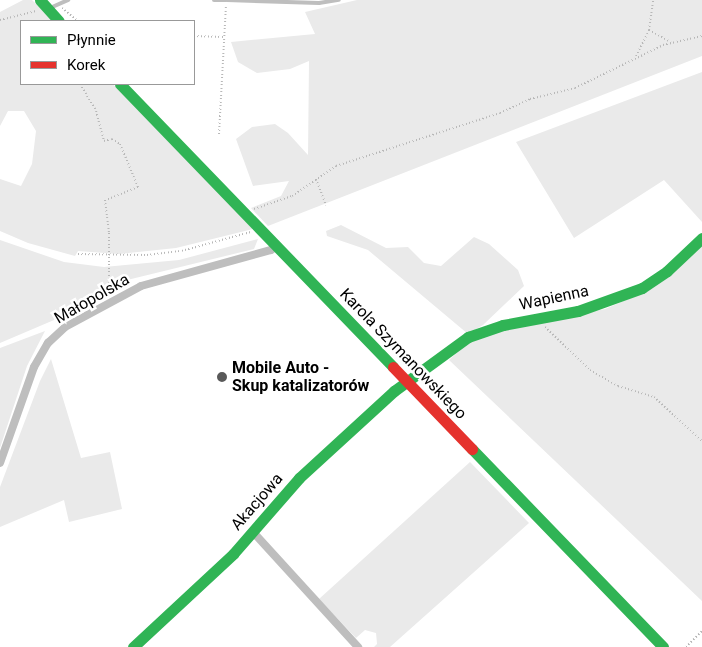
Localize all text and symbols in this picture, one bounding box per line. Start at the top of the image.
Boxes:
legend [20,20,195,85]
text: Płynnie [67,31,116,49]
text: Korek [67,56,105,74]
street label: Małopolska [51,270,133,328]
street label: Wapienna [518,281,590,315]
street label: Karola Szymanowskiego [336,285,470,423]
place label: Mobile Auto - Skup katalizatorów [232,358,369,396]
marker: Mobile Auto - Skup katalizatorów [216,371,228,383]
street label: Akacjowa [227,470,287,534]

